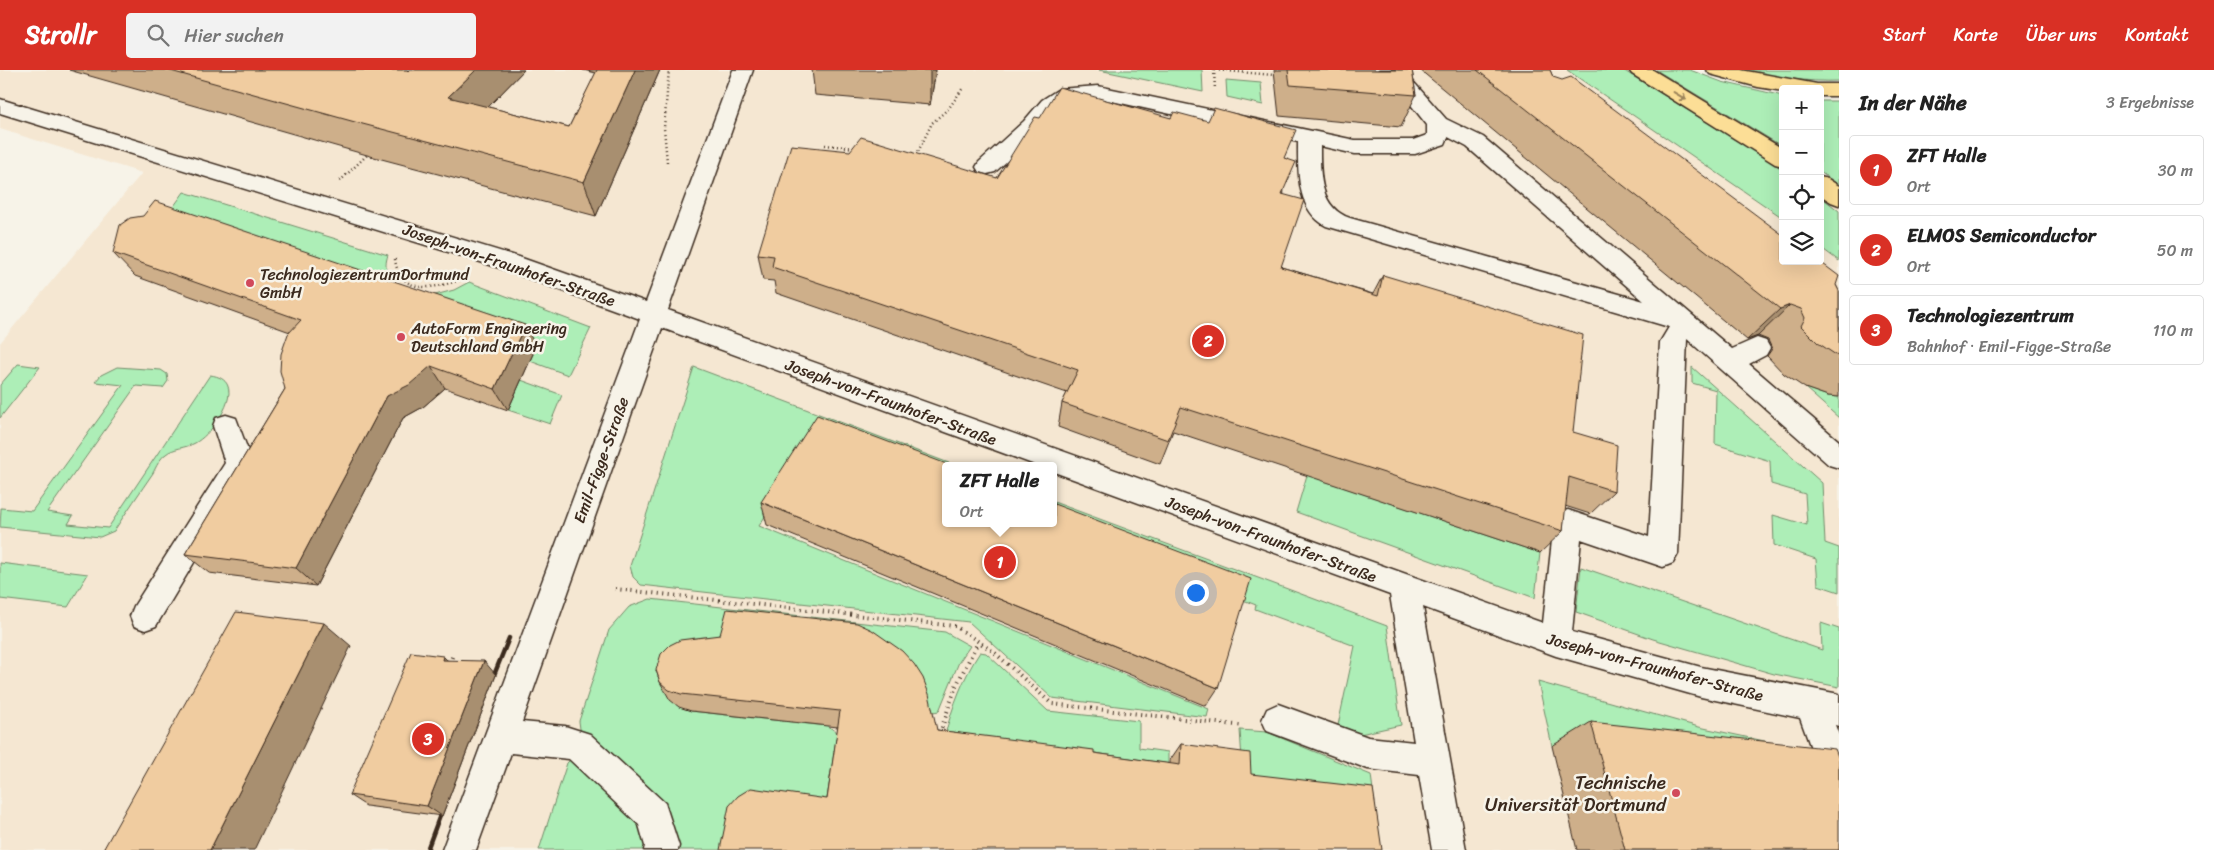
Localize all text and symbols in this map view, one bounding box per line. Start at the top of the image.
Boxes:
search box [126,13,476,58]
text: Strollr [25,14,96,56]
text: Hier suchen [184,19,284,52]
text: Start [1883,19,1926,51]
text: Karte [1954,19,1998,51]
text: Über uns [2026,19,2097,51]
text: Kontakt [2125,19,2189,51]
icon: search [144,21,172,49]
text: In der Nähe [1859,84,1967,122]
map controls [1779,85,1824,265]
button: + [1779,85,1824,130]
text: 3 Ergebnisse [2106,88,2194,117]
one-way arrow [1673,91,1687,101]
button: − [1779,130,1824,175]
text: ZFT Halle [1907,139,1987,172]
text: 1 [1873,156,1879,185]
text: 30 m [2158,156,2193,185]
text: Ort [1907,172,1931,201]
button: locate [1779,175,1824,220]
street label: Joseph-von-Fraunhofer-Straße [398,215,620,315]
text: ELMOS Semiconductor [1907,219,2095,252]
button: layers [1779,220,1824,265]
text: 2 [1871,236,1881,265]
text: 50 m [2157,236,2193,265]
text: Ort [1907,252,1931,281]
place label: TechnologiezentrumDortmund GmbH [260,260,471,307]
marker: TechnologiezentrumDortmund GmbH [244,277,256,289]
text: Technologiezentrum [1907,299,2074,332]
place label: AutoForm Engineering Deutschland GmbH [410,314,567,361]
text: 3 [1872,316,1880,345]
text: 110 m [2153,316,2193,345]
pin: 2 [1192,322,1224,360]
marker: AutoForm Engineering Deutschland GmbH [395,331,407,343]
text: Bahnhof · Emil-Figge-Straße [1907,332,2111,361]
street label: Joseph-von-Fraunhofer-Straße [780,350,1001,454]
street label: Emil-Figge-Straße [565,393,637,527]
popup [942,462,1057,527]
text: ZFT Halle [960,464,1039,497]
street label: Joseph-von-Fraunhofer-Straße [1160,487,1381,591]
text: Ort [960,497,984,526]
pin: 1 [984,543,1016,581]
your location [1183,580,1209,606]
street label: Joseph-von-Fraunhofer-Straße [1542,624,1767,710]
pin: 3 [412,720,444,758]
place label: Technische Universität Dortmund [1485,766,1667,821]
marker: Technische Universität Dortmund [1670,787,1682,799]

